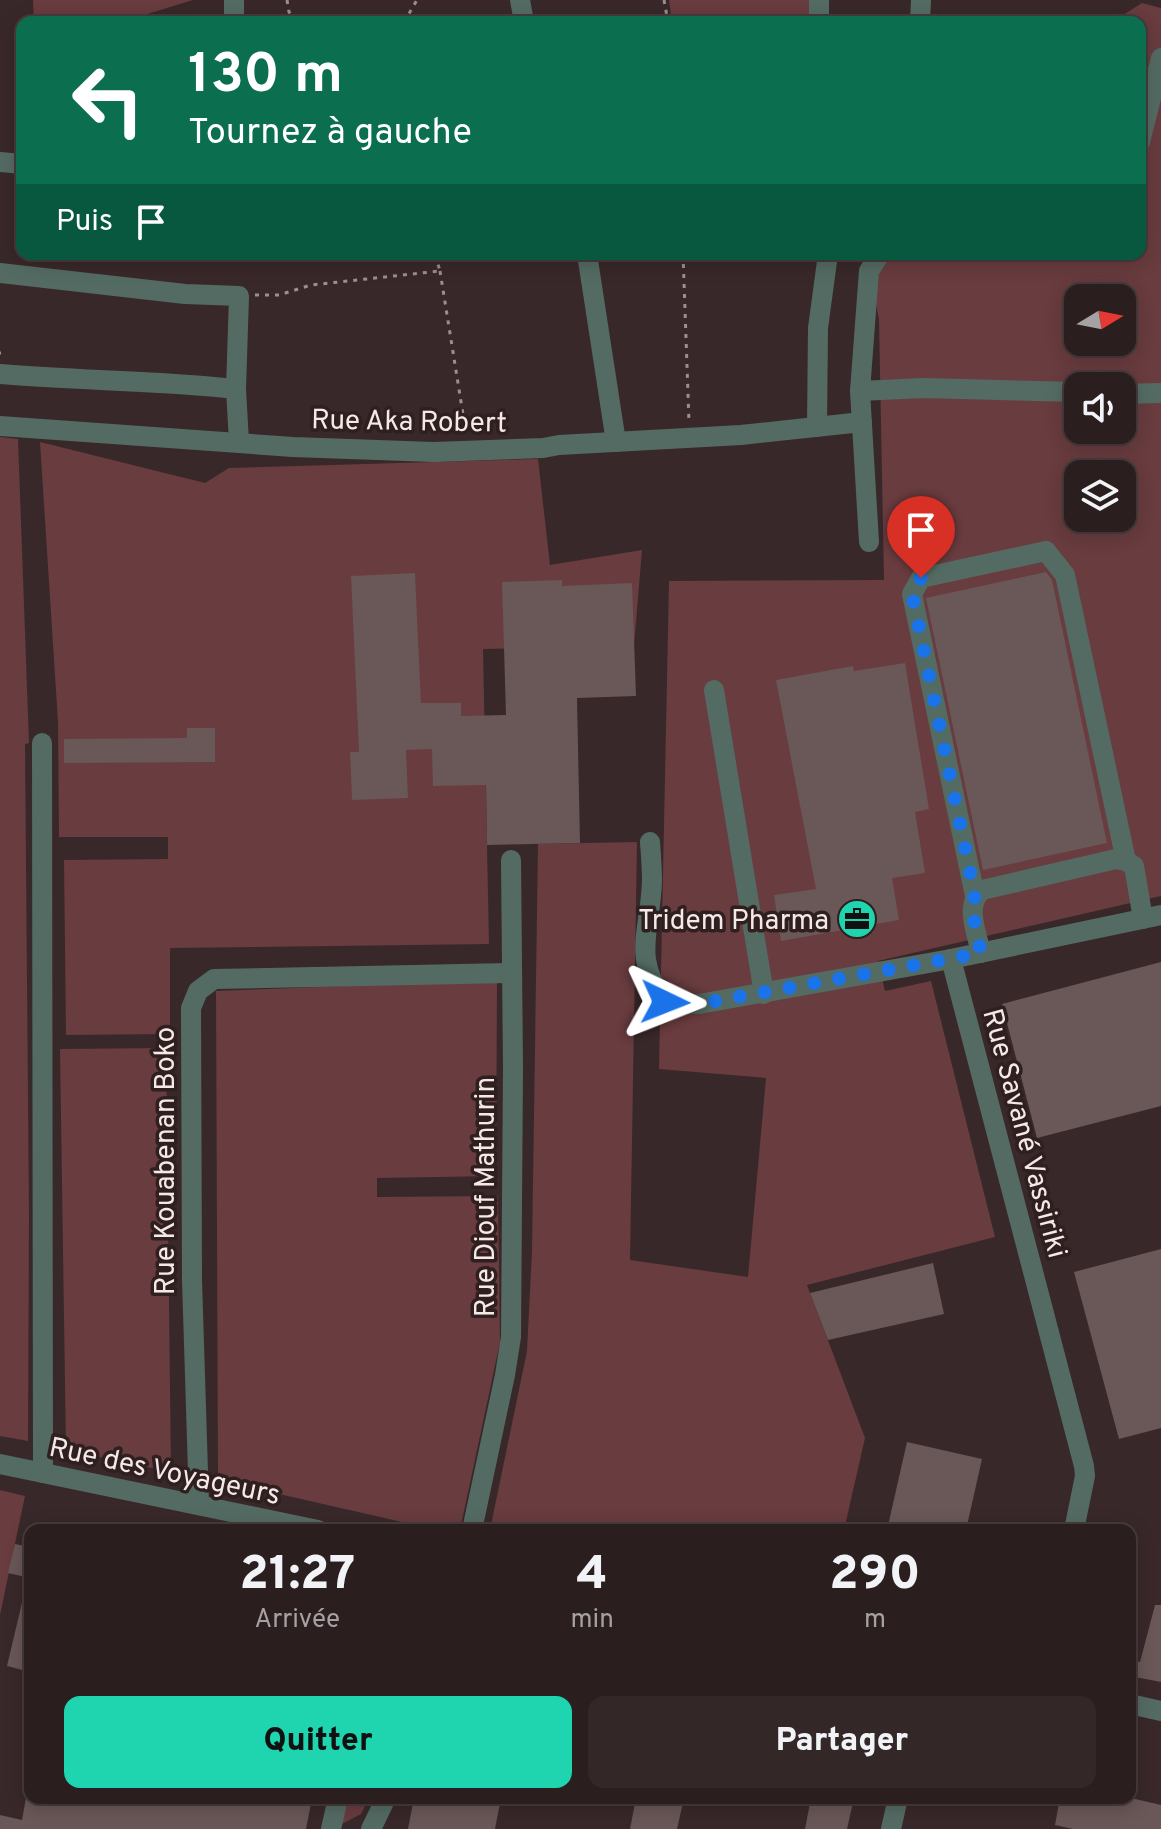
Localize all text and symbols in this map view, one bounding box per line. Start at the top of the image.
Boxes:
text: 130 m [188,42,343,112]
icon: left [56,48,160,152]
text: Tournez à gauche [188,111,472,157]
icon: arrive [129,200,173,244]
text: Puis [56,204,113,241]
north arrow [1064,284,1136,356]
map controls [1064,284,1136,532]
button: sound [1064,372,1136,444]
street label: Rue Aka Robert [311,403,507,443]
button: layers [1064,460,1136,532]
pin [887,496,955,578]
icon: arrive [899,508,943,552]
office icon: Tridem Pharma [836,898,878,940]
place label: Tridem Pharma [638,904,829,940]
position arrow [623,960,707,1044]
street label: Rue Savané Vassiriki [972,1005,1074,1262]
street label: Rue Kouabenan Boko [149,1027,185,1295]
street label: Rue Diouf Mathurin [469,1077,505,1317]
street label: Rue des Voyageurs [45,1431,283,1515]
text: 21:27 [239,1546,355,1606]
text: 4 [577,1546,608,1606]
text: 290 [829,1546,921,1606]
text: Arrivée [255,1604,340,1637]
text: min [571,1604,614,1637]
text: m [864,1604,886,1637]
button: Quitter [64,1696,572,1788]
button: Partager [588,1696,1096,1788]

